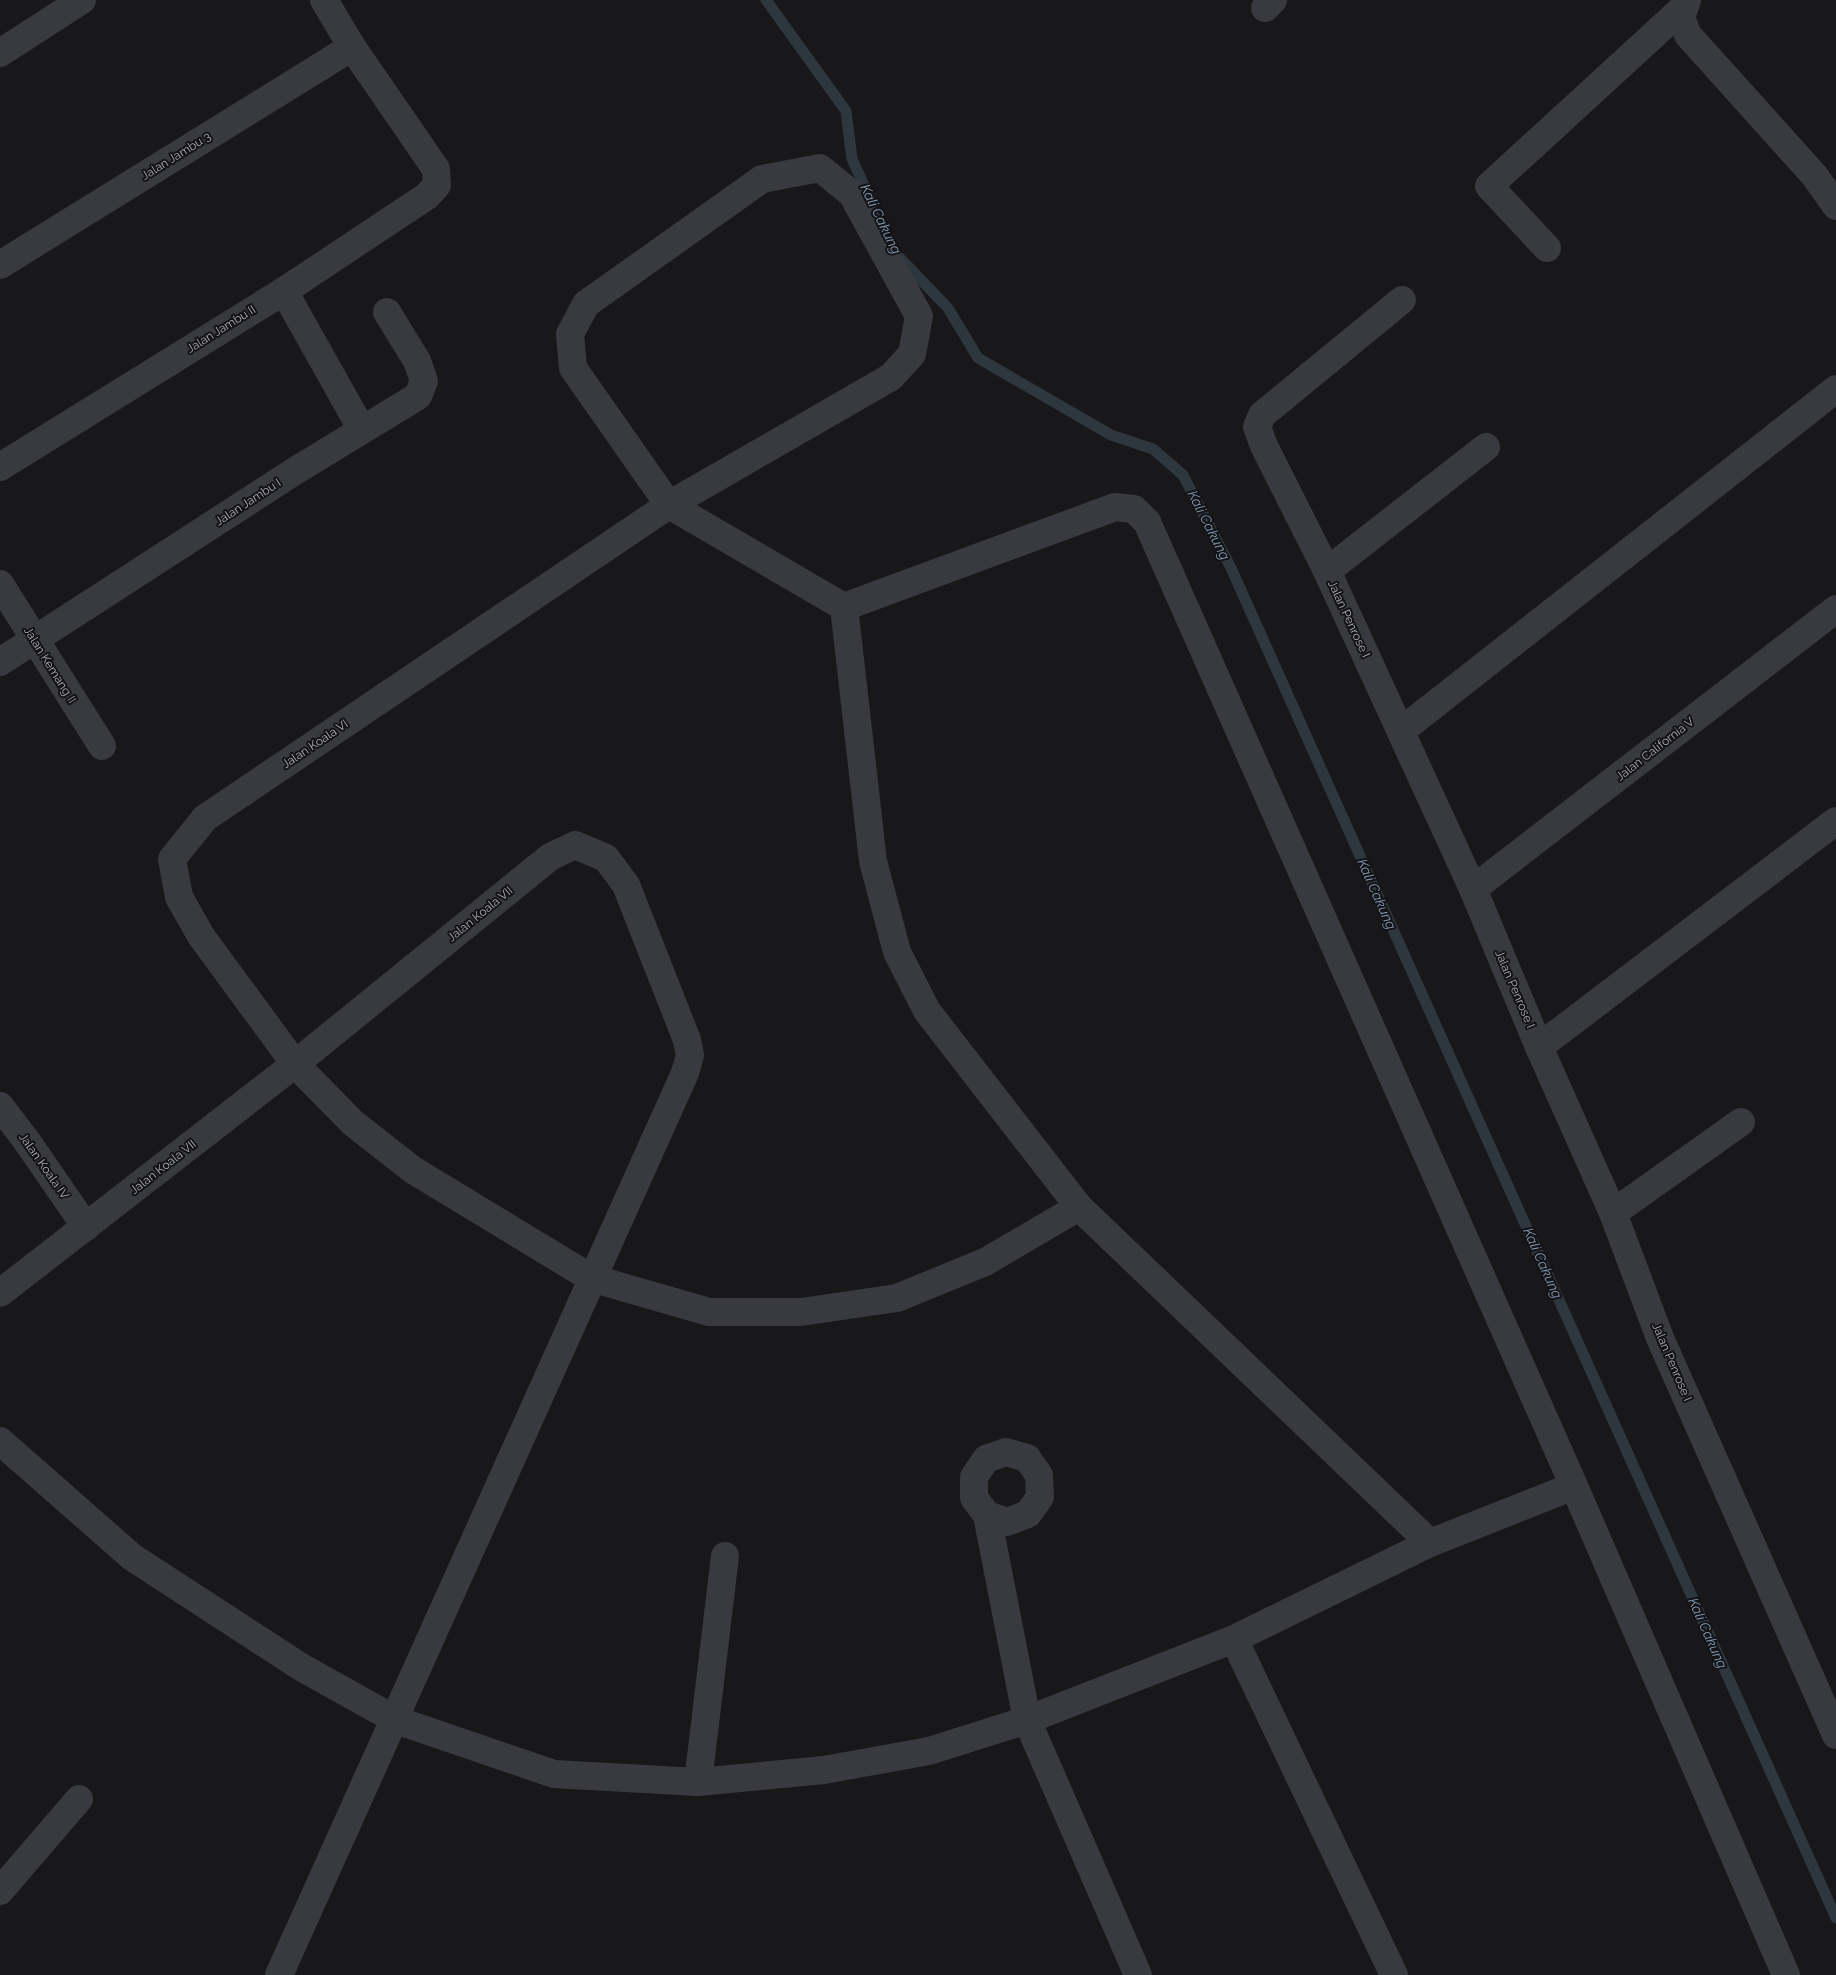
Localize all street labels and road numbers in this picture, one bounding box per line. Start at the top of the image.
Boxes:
street label: Jalan Jambu 3 [139,129,213,183]
street label: Jalan Jambu II [184,302,258,356]
street label: Jalan Jambu I [213,476,283,528]
street label: Jalan Penrose I [1325,578,1373,660]
street label: Jalan Kemang II [21,624,79,706]
street label: Jalan California V [1613,714,1697,784]
street label: Jalan Koala VI [279,717,351,771]
street label: Jalan Koala VII [445,883,515,945]
street label: Jalan Penrose I [1492,948,1538,1030]
street label: Jalan Koala IV [16,1130,72,1202]
street label: Jalan Koala VII [127,1137,199,1197]
street label: Jalan Penrose I [1649,1321,1695,1403]

